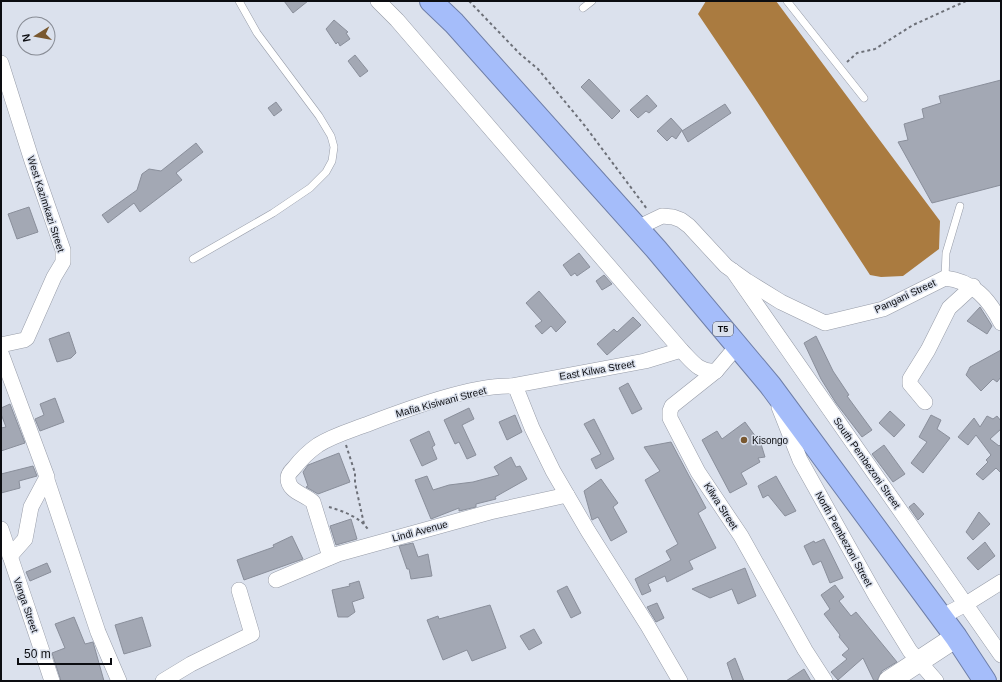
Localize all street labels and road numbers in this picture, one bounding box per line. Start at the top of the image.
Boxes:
street label: West Kazimkazi Street [25,155,67,254]
street label: Pangani Street [873,277,937,315]
road number: T5 [713,322,733,336]
street label: East Kilwa Street [559,358,636,382]
street label: Mafia Kisiwani Street [394,385,488,419]
street label: South Pembezoni Street [831,415,903,511]
street label: Kilwa Street [702,481,740,532]
street label: North Pembezoni Street [813,490,875,589]
street label: Lindi Avenue [391,518,449,544]
street label: Vanga Street [11,576,41,634]

